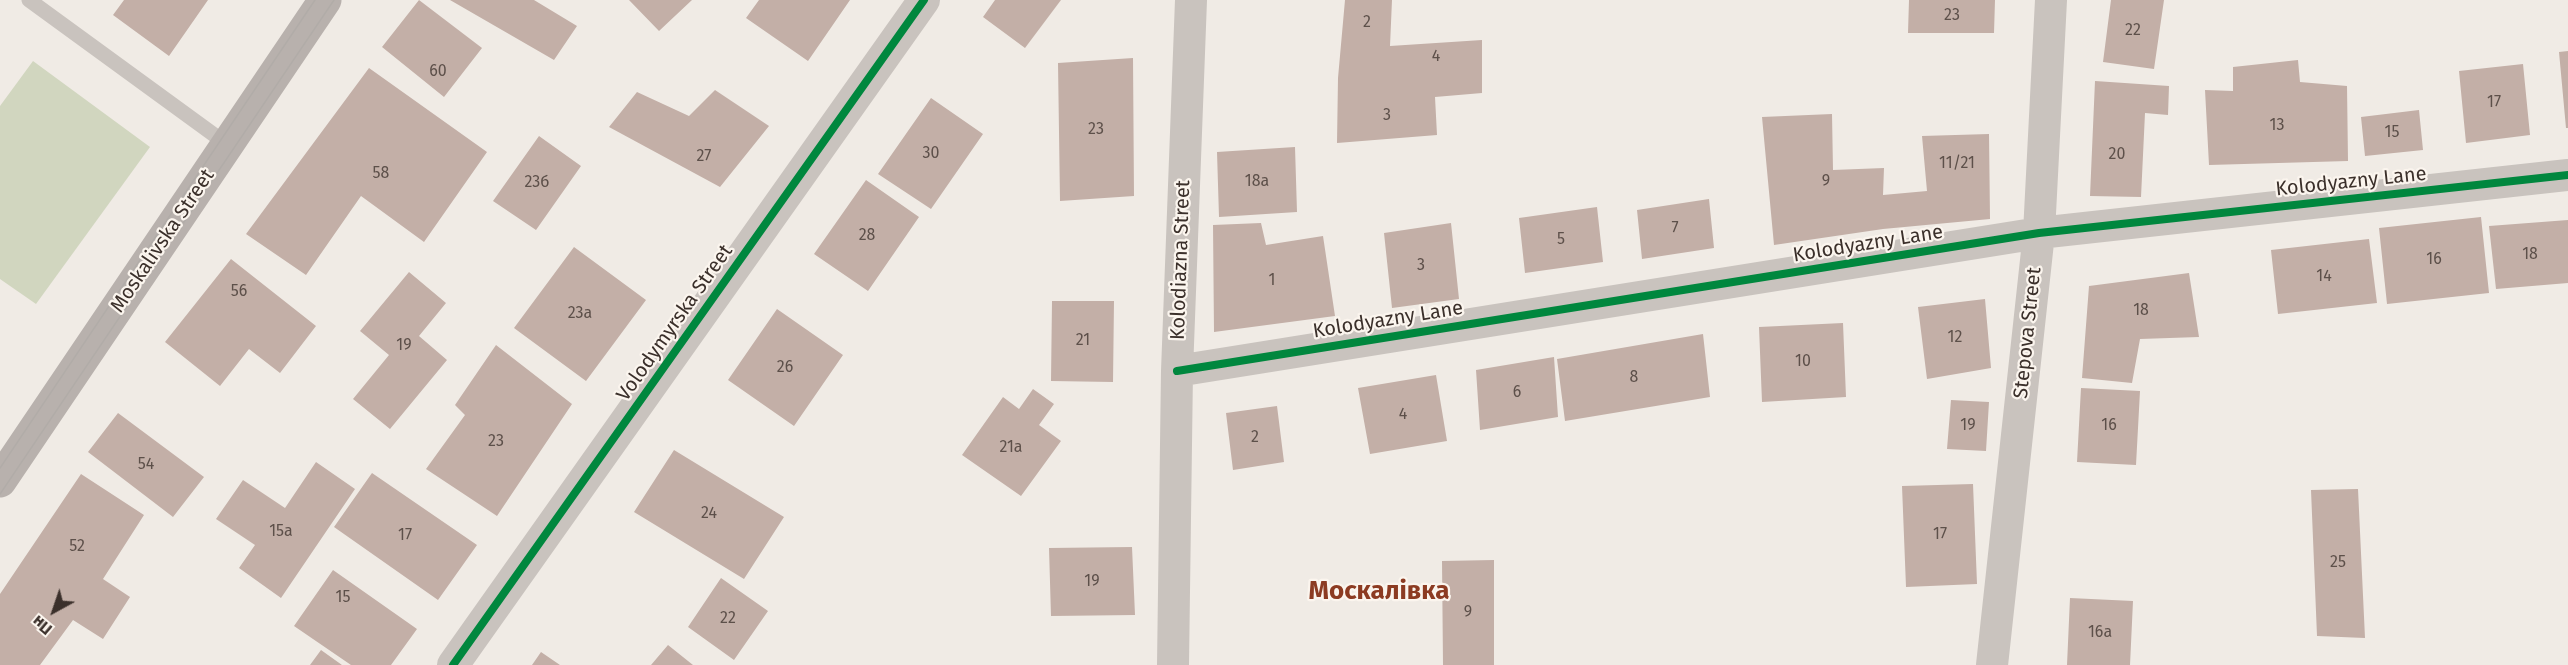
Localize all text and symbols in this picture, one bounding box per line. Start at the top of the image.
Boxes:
house number: 23 [1944,6,1960,26]
house number: 2 [1363,13,1371,33]
house number: 22 [2125,21,2141,41]
house number: 4 [1432,47,1440,67]
house number: 60 [429,62,447,82]
house number: 17 [2487,93,2501,113]
house number: 3 [1383,106,1391,126]
house number: 13 [2270,116,2284,136]
house number: 23 [1088,120,1104,140]
house number: 15 [2385,123,2399,143]
house number: 30 [923,144,939,164]
house number: 20 [2109,145,2125,165]
house number: 27 [697,147,711,167]
house number: 11/21 [1939,154,1975,174]
street label: Kolodyazny Lane [2274,162,2428,202]
house number: 58 [373,164,389,184]
street label: Moskalivska Street [106,165,220,317]
house number: 18а [1245,172,1269,192]
house number: 9 [1822,172,1830,192]
house number: 23б [524,173,550,193]
street label: Kolodiazna Street [1166,180,1196,340]
house number: 7 [1671,219,1679,239]
street label: Kolodyazny Lane [1791,220,1945,268]
house number: 28 [859,226,875,246]
house number: 5 [1557,230,1565,250]
street label: Volodymyrska Street [612,240,738,406]
house number: 18 [2522,245,2538,265]
house number: 16 [2426,250,2442,270]
house number: 3 [1417,256,1425,276]
street label: Stepova Street [2009,266,2047,400]
house number: 14 [2316,267,2332,287]
house number: 1 [1269,271,1275,291]
house number: 56 [231,282,247,302]
street label: Kolodyazny Lane [1311,296,1465,344]
house number: 18 [2133,301,2149,321]
house number: 23а [568,304,592,324]
house number: 12 [1948,328,1962,348]
house number: 21 [1076,331,1090,351]
house number: 19 [396,336,412,356]
house number: 10 [1795,352,1811,372]
house number: 26 [777,358,793,378]
house number: 8 [1630,368,1638,388]
house number: 6 [1513,383,1521,403]
house number: 4 [1399,405,1407,425]
house number: 19 [1960,416,1976,436]
house number: 16 [2101,416,2117,436]
house number: 2 [1251,428,1259,448]
house number: 23 [488,432,504,452]
house number: 21а [999,438,1023,458]
house number: 54 [138,455,154,475]
house number: 24 [701,504,717,524]
house number: 15а [269,522,293,542]
house number: 17 [1933,525,1947,545]
house number: 17 [398,526,412,546]
house number: 52 [69,537,85,557]
house number: 25 [2330,553,2346,573]
house number: 19 [1084,572,1100,592]
district label: Москалівка [1309,576,1449,608]
north arrow [24,581,84,641]
house number: 15 [336,588,350,608]
house number: 9 [1464,603,1472,623]
house number: 22 [720,609,736,629]
text: Пн [28,611,56,639]
house number: 16а [2088,623,2112,643]

